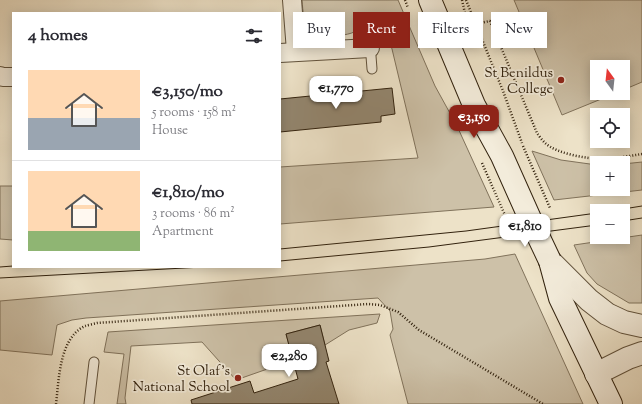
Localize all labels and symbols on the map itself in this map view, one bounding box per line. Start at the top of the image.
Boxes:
north arrow [590,60,630,100]
place label: St Benildus College [484,64,553,100]
marker: St Benildus College [556,75,566,85]
pin: €1,770 [303,76,369,110]
pin: €3,150 [441,105,507,139]
pin: €1,810 [492,214,558,248]
pin: €2,280 [256,344,322,378]
place label: St Olaf's National School [133,362,230,398]
marker: St Olaf's National School [233,373,243,383]

